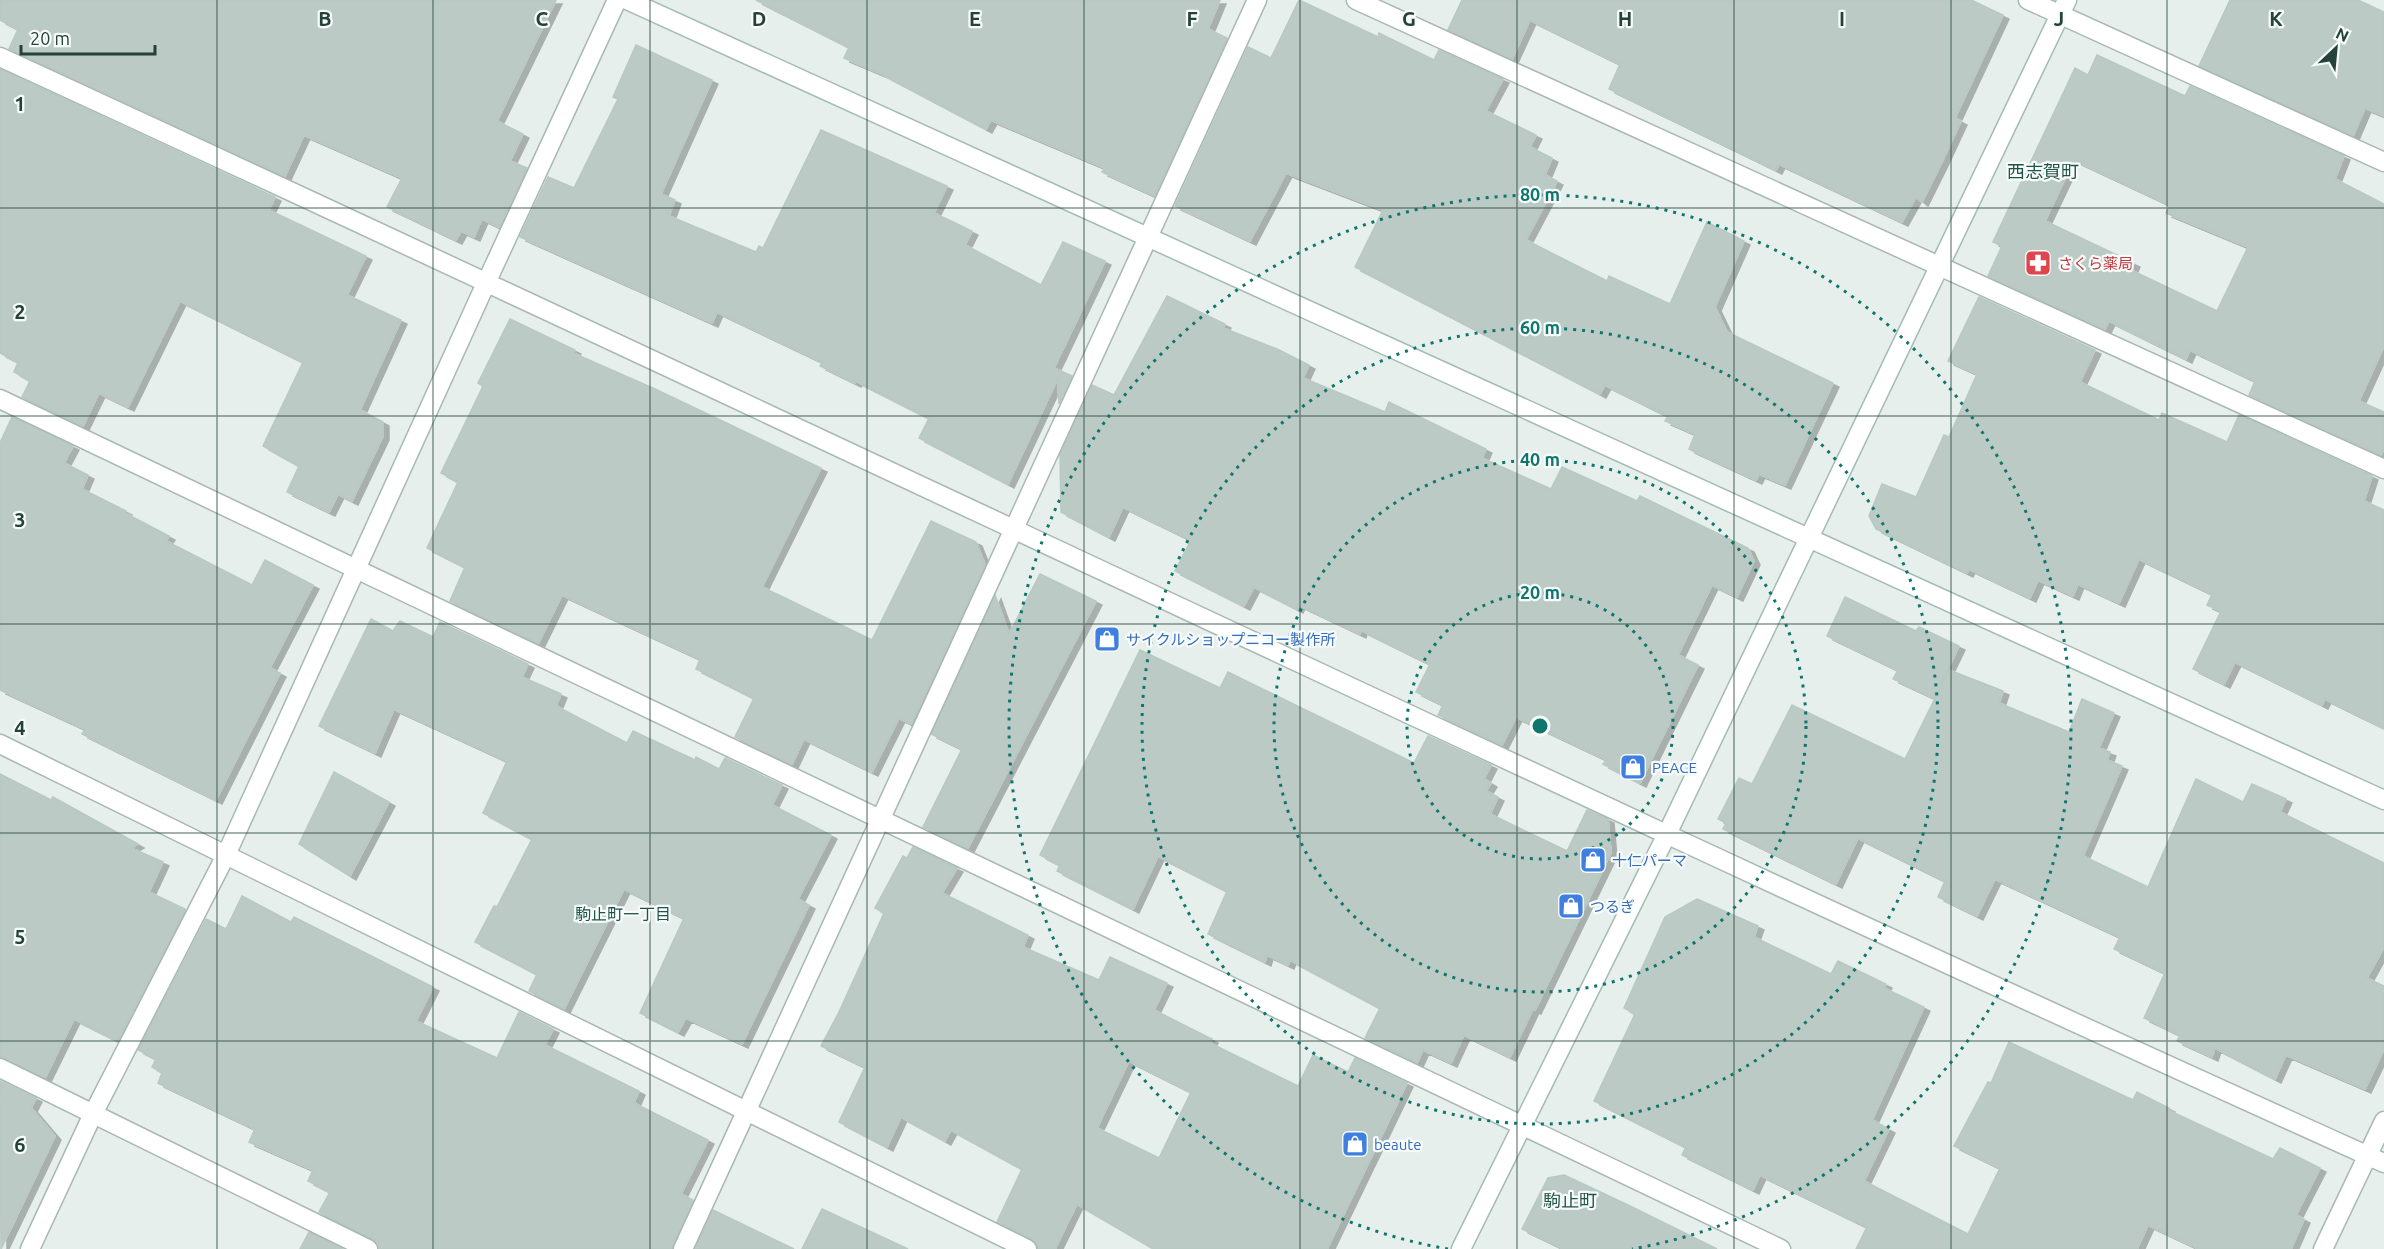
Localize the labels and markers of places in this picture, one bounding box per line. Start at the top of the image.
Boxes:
pharmacy icon: さくら薬局 [2023,248,2053,278]
place label: さくら薬局 [2058,255,2133,272]
shop icon: サイクルショップニコー製作所 [1092,624,1122,654]
place label: サイクルショップニコー製作所 [1126,631,1335,648]
centre of rings [1530,716,1550,736]
shop icon: PEACE [1618,752,1648,782]
place label: PEACE [1652,759,1697,776]
shop icon: 十仁パーマ [1578,845,1608,875]
place label: 十仁パーマ [1612,852,1687,869]
shop icon: つるぎ [1556,891,1586,921]
place label: つるぎ [1590,898,1635,915]
shop icon: beaute [1340,1129,1370,1159]
place label: beaute [1374,1136,1421,1153]

